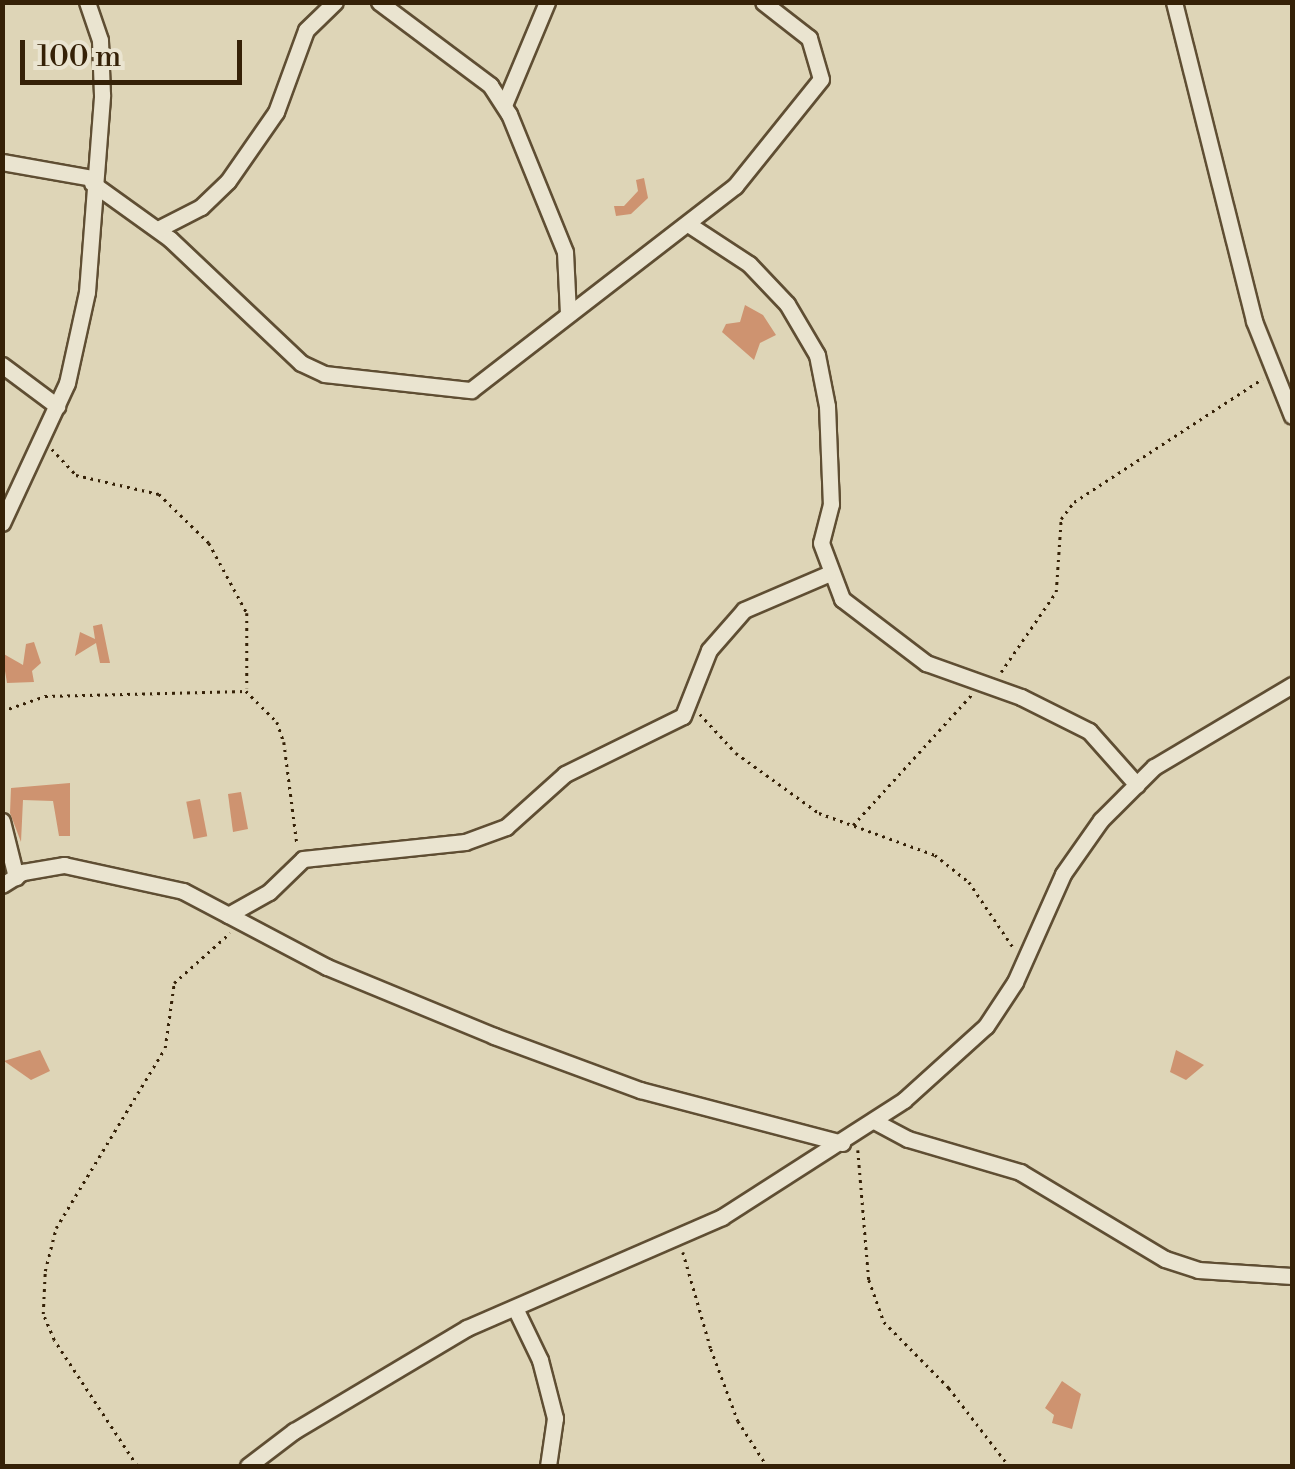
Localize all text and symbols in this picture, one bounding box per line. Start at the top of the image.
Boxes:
scale bar [25,20,248,82]
text: 100 m [37,38,121,76]

